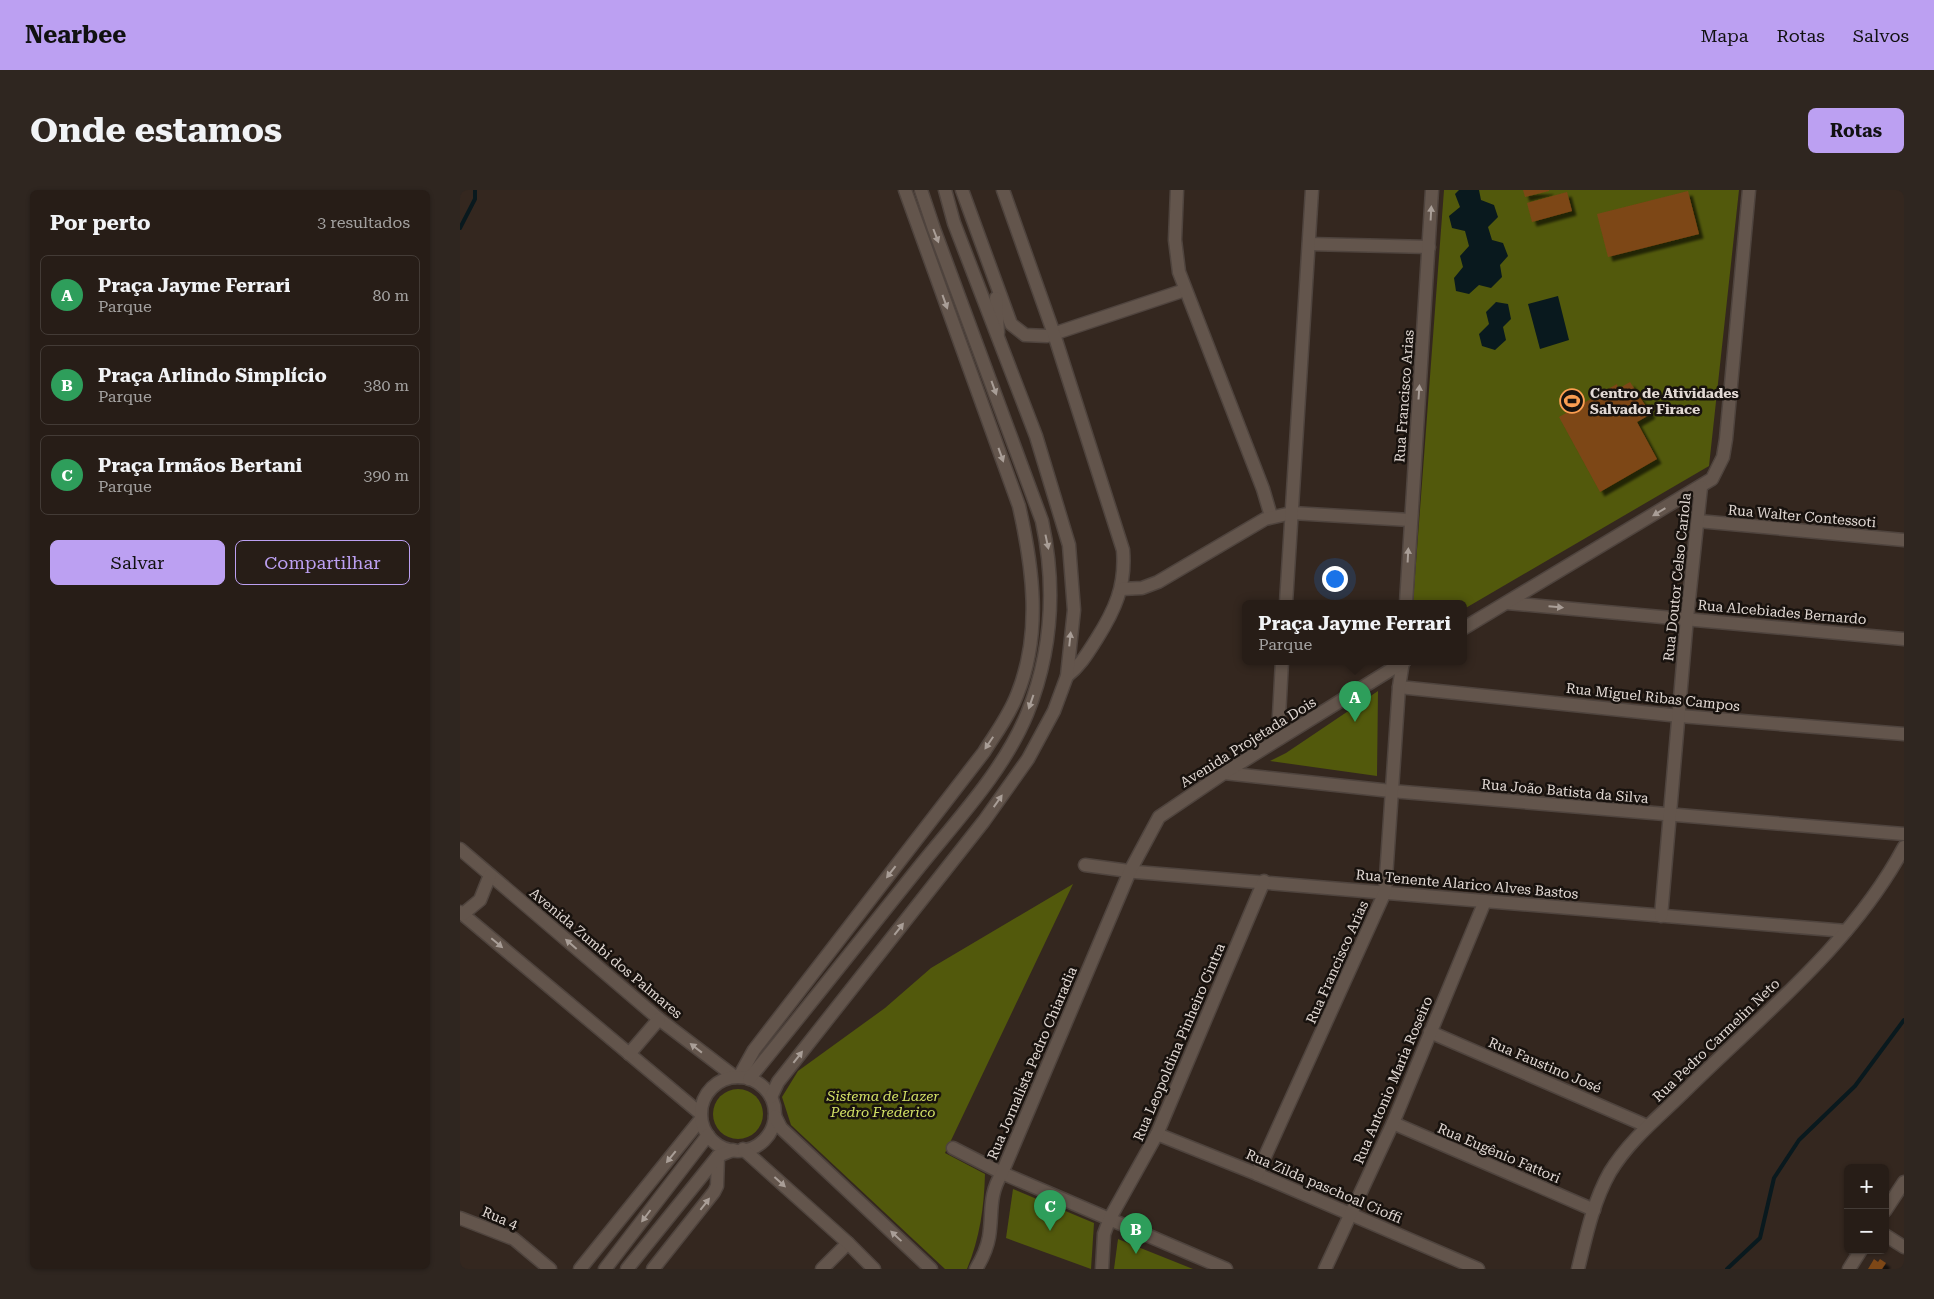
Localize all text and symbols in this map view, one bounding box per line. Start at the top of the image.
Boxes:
text: Nearbee [25,21,126,49]
text: Mapa [1700,25,1748,46]
text: Rotas [1776,25,1825,46]
text: Salvos [1853,25,1909,46]
button: Rotas [1808,108,1904,153]
text: Onde estamos [30,110,282,151]
one-way arrow [1427,205,1435,221]
text: Por perto [50,211,151,235]
text: 3 resultados [317,213,410,232]
one-way arrow [933,229,940,244]
text: Praça Jayme Ferrari [98,274,290,297]
text: A [61,286,73,305]
text: 80 m [372,286,409,305]
one-way arrow [941,295,949,310]
text: Parque [98,297,152,316]
street label: Rua Francisco Arias [1391,329,1417,463]
text: Praça Arlindo Simplício [98,364,327,387]
text: B [61,376,73,395]
text: 380 m [363,376,409,395]
one-way arrow [991,381,998,396]
one-way arrow [1415,384,1423,400]
place label: Centro de Atividades Salvador Firace [1590,385,1739,417]
text: Parque [98,387,152,406]
sports icon: Centro de Atividades Salvador Firace [1559,388,1585,414]
one-way arrow [998,447,1005,462]
text: Praça Irmãos Bertani [98,454,302,477]
text: C [61,466,73,485]
text: 390 m [363,466,409,485]
text: Parque [98,477,152,496]
street label: Rua Doutor Celso Cariola [1660,491,1694,662]
street label: Rua Walter Contessoti [1727,502,1877,531]
one-way arrow [1653,508,1666,517]
one-way arrow [1043,534,1051,550]
button: Salvar [50,540,225,585]
button: Compartilhar [235,540,410,585]
one-way arrow [1405,546,1413,562]
your location [1322,566,1348,592]
street label: Rua Alcebiades Bernardo [1697,597,1867,627]
popup [1242,600,1467,665]
one-way arrow [1548,603,1564,611]
text: Praça Jayme Ferrari [1258,612,1451,635]
one-way arrow [1066,631,1074,647]
text: Parque [1258,635,1312,654]
street label: Rua Miguel Ribas Campos [1565,680,1741,714]
pin: A [1339,681,1371,722]
street label: Avenida Projetada Dois [1177,693,1319,790]
one-way arrow [1027,694,1034,709]
one-way arrow [985,736,994,750]
street label: Rua João Batista da Silva [1481,776,1650,806]
one-way arrow [993,794,1003,808]
one-way arrow [886,865,896,879]
street label: Rua Tenente Alarico Alves Bastos [1355,866,1579,902]
street label: Avenida Zumbi dos Palmares [527,884,686,1022]
street label: Rua Francisco Arias [1303,898,1371,1026]
one-way arrow [893,923,904,936]
one-way arrow [491,937,503,949]
one-way arrow [565,939,577,950]
street label: Rua Leopoldina Pinheiro Cintra [1130,940,1228,1143]
street label: Rua Jornalista Pedro Chiaradia [984,964,1080,1162]
street label: Rua Pedro Carmelin Neto [1649,975,1783,1105]
street label: Rua Antonio Maria Roseiro [1350,994,1436,1166]
street label: Rua Faustino José [1486,1034,1604,1096]
one-way arrow [690,1042,703,1053]
one-way arrow [792,1051,803,1064]
park label: Sistema de Lazer Pedro Frederico [826,1088,939,1120]
street label: Rua Eugênio Fattori [1435,1120,1563,1186]
street label: Rua Zilda paschoal Cioffi [1244,1146,1404,1226]
one-way arrow [665,1150,676,1163]
map controls [1844,1164,1889,1254]
button: + [1844,1164,1889,1209]
one-way arrow [773,1176,785,1188]
pin: C [1034,1190,1066,1231]
one-way arrow [699,1197,710,1210]
street label: Rua 4 [480,1203,520,1233]
one-way arrow [641,1209,651,1223]
button: − [1844,1209,1889,1254]
pin: B [1120,1213,1152,1254]
one-way arrow [890,1230,902,1242]

